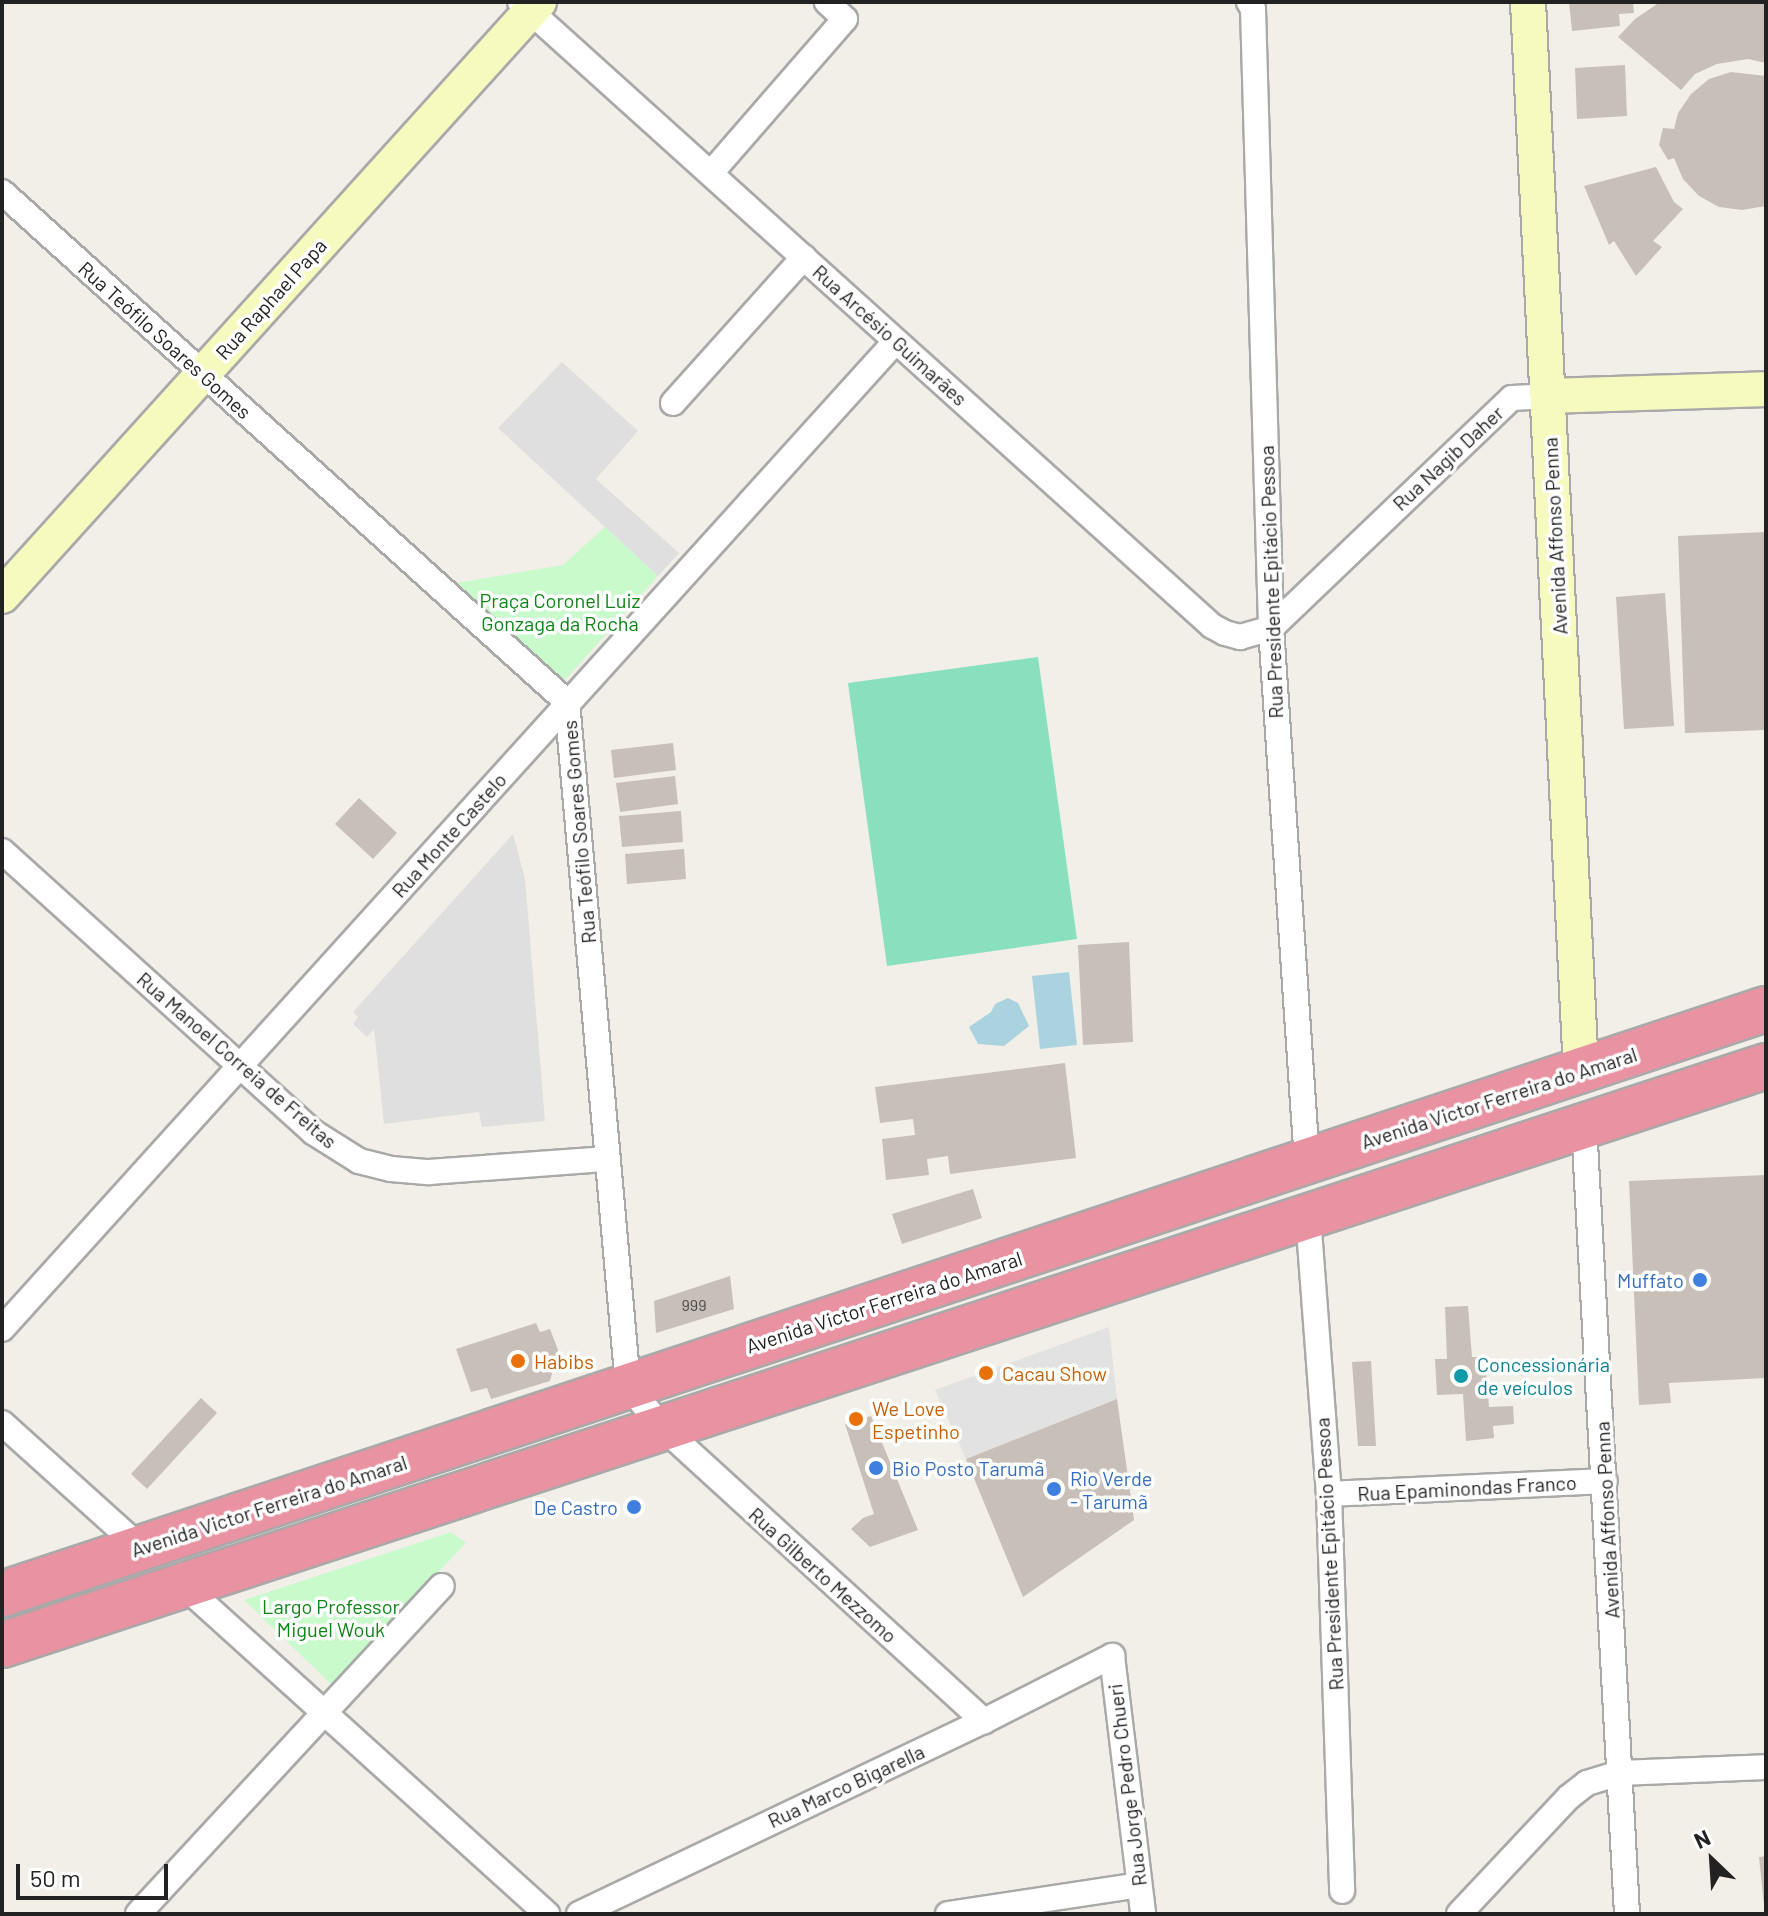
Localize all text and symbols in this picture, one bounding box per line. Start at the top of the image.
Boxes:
street label: Rua Raphael Papa [210,234,332,364]
street label: Rua Teófilo Soares Gomes [74,256,256,424]
street label: Rua Arcésio Guimarães [808,259,972,411]
street label: Rua Nagib Daher [1388,401,1508,515]
street label: Avenida Affonso Penna [1538,437,1572,635]
street label: Rua Presidente Epitácio Pessoa [1254,445,1288,719]
park label: Praça Coronel Luiz Gonzaga da Rocha [480,589,640,636]
street label: Rua Teófilo Soares Gomes [557,719,601,945]
street label: Rua Monte Castelo [387,768,511,902]
street label: Rua Manoel Correia de Freitas [132,967,342,1153]
street label: Avenida Victor Ferreira do Amaral [1358,1042,1640,1154]
street label: Avenida Victor Ferreira do Amaral [743,1246,1025,1358]
place label: Muffato [1617,1268,1684,1292]
marker: Muffato [1691,1271,1709,1289]
house number: 999 [681,1295,707,1315]
place label: Habibs [534,1349,594,1373]
marker: Habibs [509,1352,527,1370]
place label: Concessionária de veículos [1477,1352,1610,1399]
place label: Cacau Show [1002,1361,1107,1385]
marker: Cacau Show [977,1364,995,1382]
marker: Concessionária de veículos [1452,1367,1470,1385]
place label: We Love Espetinho [872,1396,960,1443]
marker: We Love Espetinho [847,1410,865,1428]
street label: Rua Presidente Epitácio Pessoa [1310,1417,1348,1691]
street label: Avenida Affonso Penna [1590,1421,1624,1619]
street label: Avenida Victor Ferreira do Amaral [128,1450,410,1562]
place label: Bio Posto Tarumã [892,1456,1044,1480]
marker: Bio Posto Tarumã [867,1459,885,1477]
place label: Rio Verde - Tarumã [1070,1466,1152,1513]
street label: Rua Epaminondas Franco [1357,1470,1577,1506]
marker: Rio Verde - Tarumã [1045,1480,1063,1498]
place label: De Castro [534,1495,618,1519]
marker: De Castro [625,1498,643,1516]
street label: Rua Gilberto Mezzomo [744,1502,902,1648]
park label: Largo Professor Miguel Wouk [262,1595,400,1642]
street label: Rua Jorge Pedro Chueri [1103,1682,1151,1888]
street label: Rua Marco Bigarella [764,1739,928,1833]
north arrow [1672,1820,1752,1900]
text: N [1690,1823,1714,1853]
scale bar [20,1848,172,1898]
text: 50 m [30,1863,81,1892]

